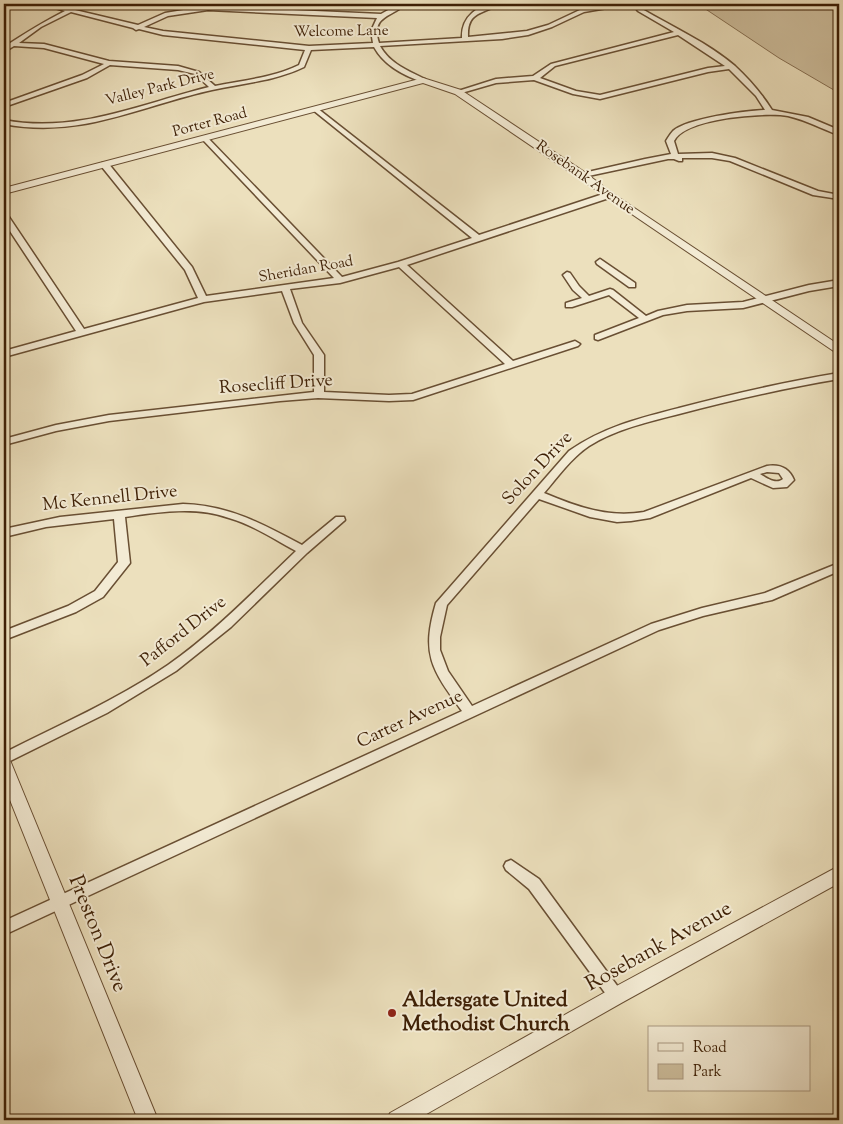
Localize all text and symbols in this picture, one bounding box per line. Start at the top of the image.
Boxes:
street label: Welcome Lane [293,21,389,43]
street label: Valley Park Drive [103,64,217,112]
street label: Porter Road [170,103,250,143]
street label: Rosebank Avenue [531,136,639,220]
street label: Sheridan Road [257,251,355,289]
street label: Rosecliff Drive [218,368,334,402]
street label: Solon Drive [497,426,579,512]
street label: Mc Kennell Drive [41,479,179,519]
street label: Pafford Drive [136,590,232,674]
street label: Carter Avenue [353,684,467,756]
street label: Preston Drive [60,871,134,997]
street label: Rosebank Avenue [580,894,738,1000]
place label: Aldersgate United Methodist Church [402,986,571,1040]
marker: Aldersgate United Methodist Church [386,1007,398,1019]
legend [648,1026,810,1092]
text: Road [693,1038,727,1059]
text: Park [693,1062,722,1083]

